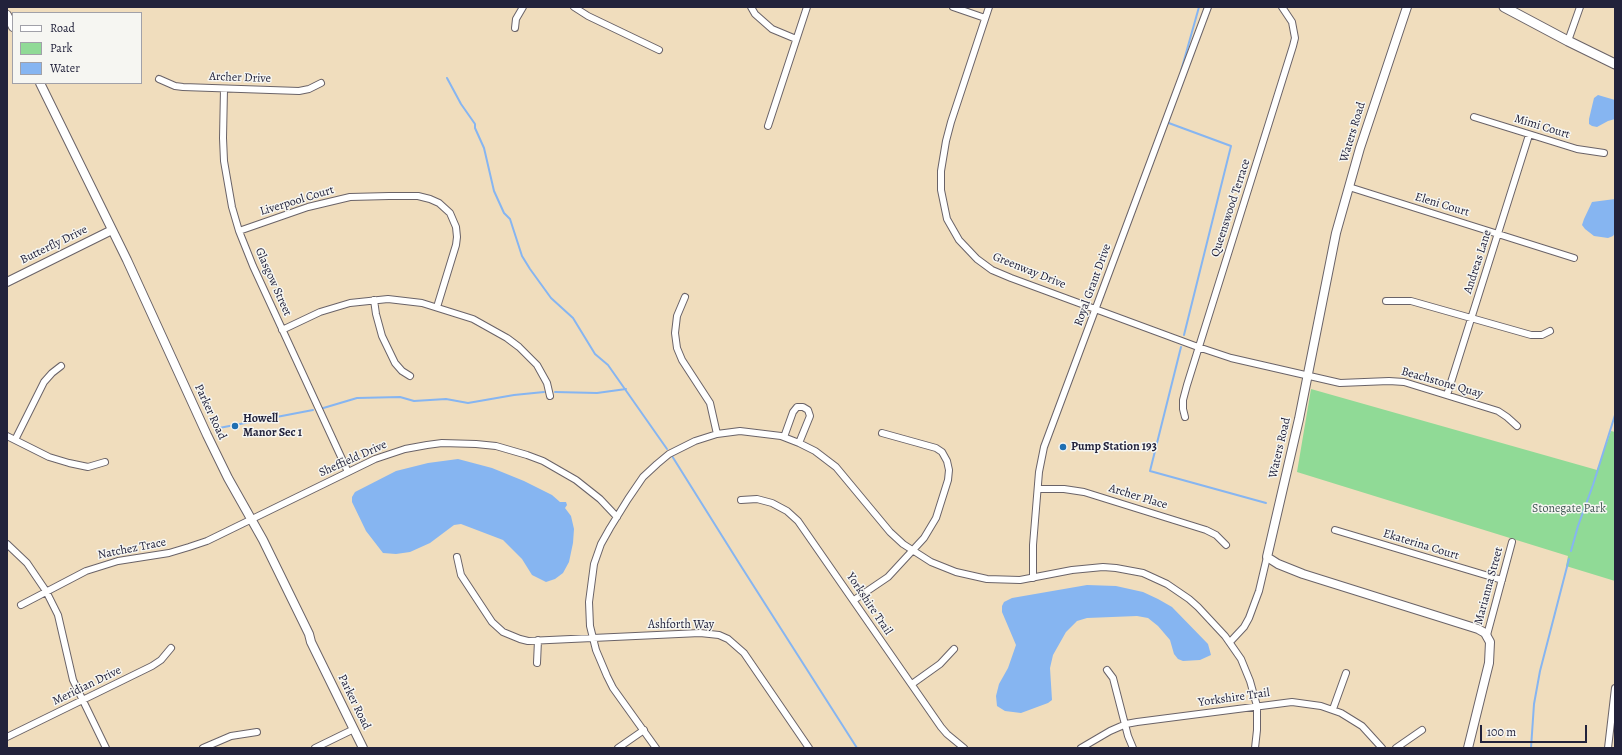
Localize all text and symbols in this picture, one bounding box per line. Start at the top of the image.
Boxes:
legend [12,12,142,84]
text: Road [50,20,75,36]
text: Park [50,40,73,56]
text: Water [50,60,80,76]
street label: Archer Drive [209,70,271,86]
street label: Waters Road [1337,100,1369,164]
street label: Mimi Court [1512,112,1572,142]
street label: Queenswood Terrace [1208,157,1254,259]
street label: Liverpool Court [258,183,336,219]
street label: Eleni Court [1413,190,1471,220]
street label: Butterfly Drive [18,223,90,267]
street label: Andreas Lane [1461,228,1495,296]
street label: Royal Grant Drive [1071,242,1115,328]
street label: Glasgow Street [252,246,294,318]
street label: Greenway Drive [990,250,1068,292]
street label: Beachstone Quay [1400,364,1484,402]
street label: Parker Road [191,382,229,442]
place label: Howell Manor Sec 1 [243,412,302,440]
street label: Waters Road [1266,416,1294,480]
marker: Howell Manor Sec 1 [230,421,240,431]
street label: Sheffield Drive [317,438,389,480]
place label: Pump Station 193 [1071,440,1157,454]
marker: Pump Station 193 [1058,442,1068,452]
street label: Archer Place [1107,481,1169,513]
park label: Stonegate Park [1532,502,1606,516]
street label: Ekaterina Court [1381,527,1461,563]
street label: Natchez Trace [97,535,167,563]
street label: Marianna Street [1472,546,1506,626]
street label: Yorkshire Trail [843,570,895,638]
street label: Ashforth Way [648,618,714,632]
street label: Meridian Drive [50,663,124,709]
street label: Parker Road [334,672,374,732]
street label: Yorkshire Trail [1197,686,1271,710]
scale bar [1482,717,1589,743]
text: 100 m [1487,724,1516,740]

